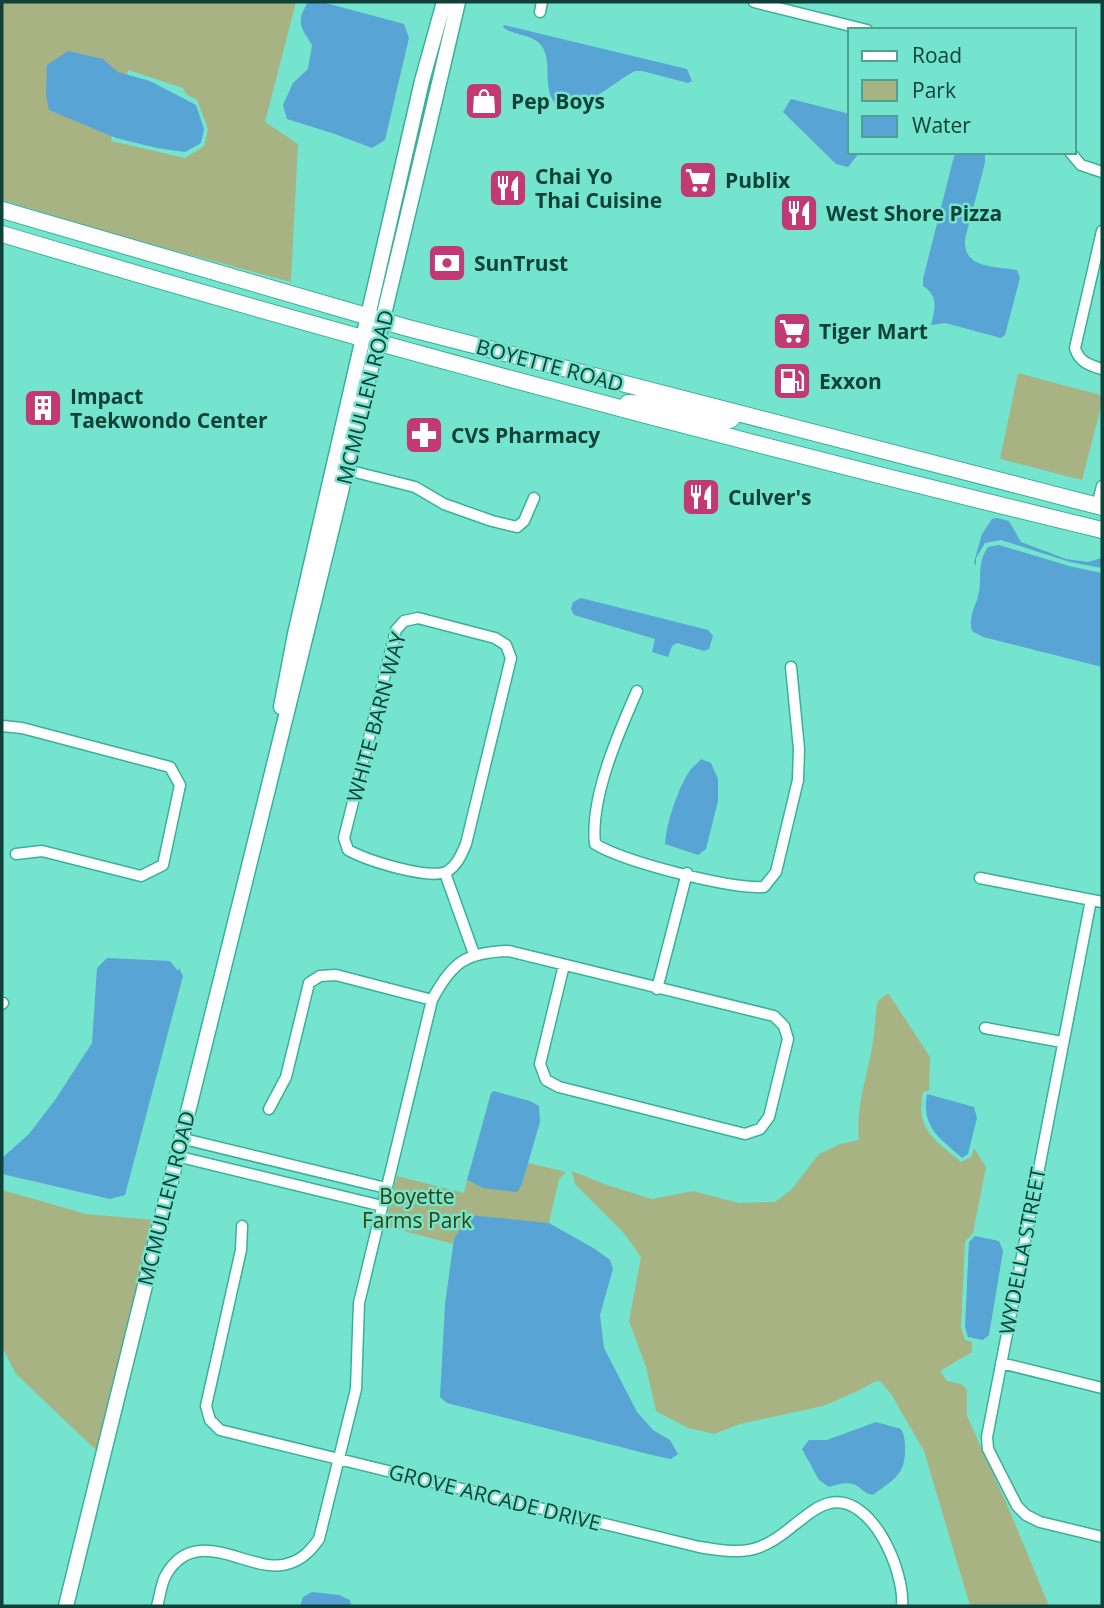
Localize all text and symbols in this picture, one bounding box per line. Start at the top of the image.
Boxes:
legend [848,28,1076,154]
text: Road [912,41,962,69]
text: Park [912,76,956,104]
shop icon: Pep Boys [463,80,505,122]
place label: Pep Boys [511,87,605,115]
text: Water [912,111,971,139]
supermarket icon: Publix [677,159,719,201]
place label: Chai Yo Thai Cuisine [535,162,662,214]
place label: Publix [725,166,791,194]
restaurant icon: Chai Yo Thai Cuisine [487,167,529,209]
restaurant icon: West Shore Pizza [778,192,820,234]
place label: West Shore Pizza [826,199,1002,227]
bank icon: SunTrust [426,242,468,284]
place label: SunTrust [474,249,568,277]
street label: MCMULLEN ROAD [330,307,400,487]
supermarket icon: Tiger Mart [771,310,813,352]
place label: Tiger Mart [819,317,928,345]
street label: BOYETTE ROAD [473,332,627,398]
fuel station icon: Exxon [771,360,813,402]
place label: Exxon [819,367,882,395]
place label: Impact Taekwondo Center [70,382,268,434]
building icon: Impact Taekwondo Center [22,387,64,429]
pharmacy icon: CVS Pharmacy [403,414,445,456]
place label: CVS Pharmacy [451,421,600,449]
restaurant icon: Culver's [680,476,722,518]
place label: Culver's [728,483,812,511]
street label: WHITE BARN WAY [340,629,412,805]
street label: MCMULLEN ROAD [131,1108,201,1288]
street label: WYDELLA STREET [992,1165,1052,1337]
park label: Boyette Farms Park [362,1182,472,1234]
street label: GROVE ARCADE DRIVE [386,1457,604,1537]

